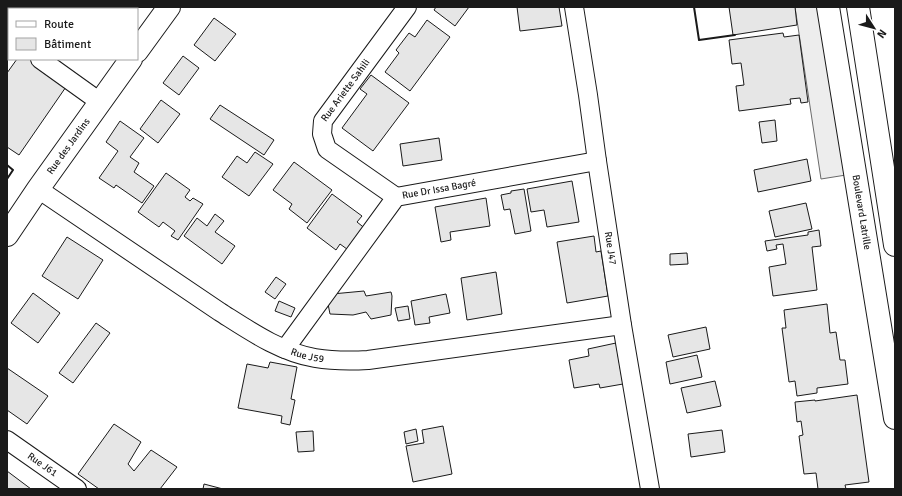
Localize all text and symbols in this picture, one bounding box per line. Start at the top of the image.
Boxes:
legend [8,8,138,60]
north arrow [854,8,894,48]
text: Route [44,17,74,32]
text: N [874,27,889,41]
text: Bâtiment [44,37,91,52]
street label: Rue Ariette Sahili [319,57,373,124]
street label: Rue des Jardins [44,115,93,177]
street label: Boulevard Latrille [849,174,874,251]
street label: Rue Dr Issa Bagré [401,177,477,202]
street label: Rue J47 [602,231,619,266]
street label: Rue J59 [289,346,325,365]
street label: Rue J61 [25,450,60,479]

